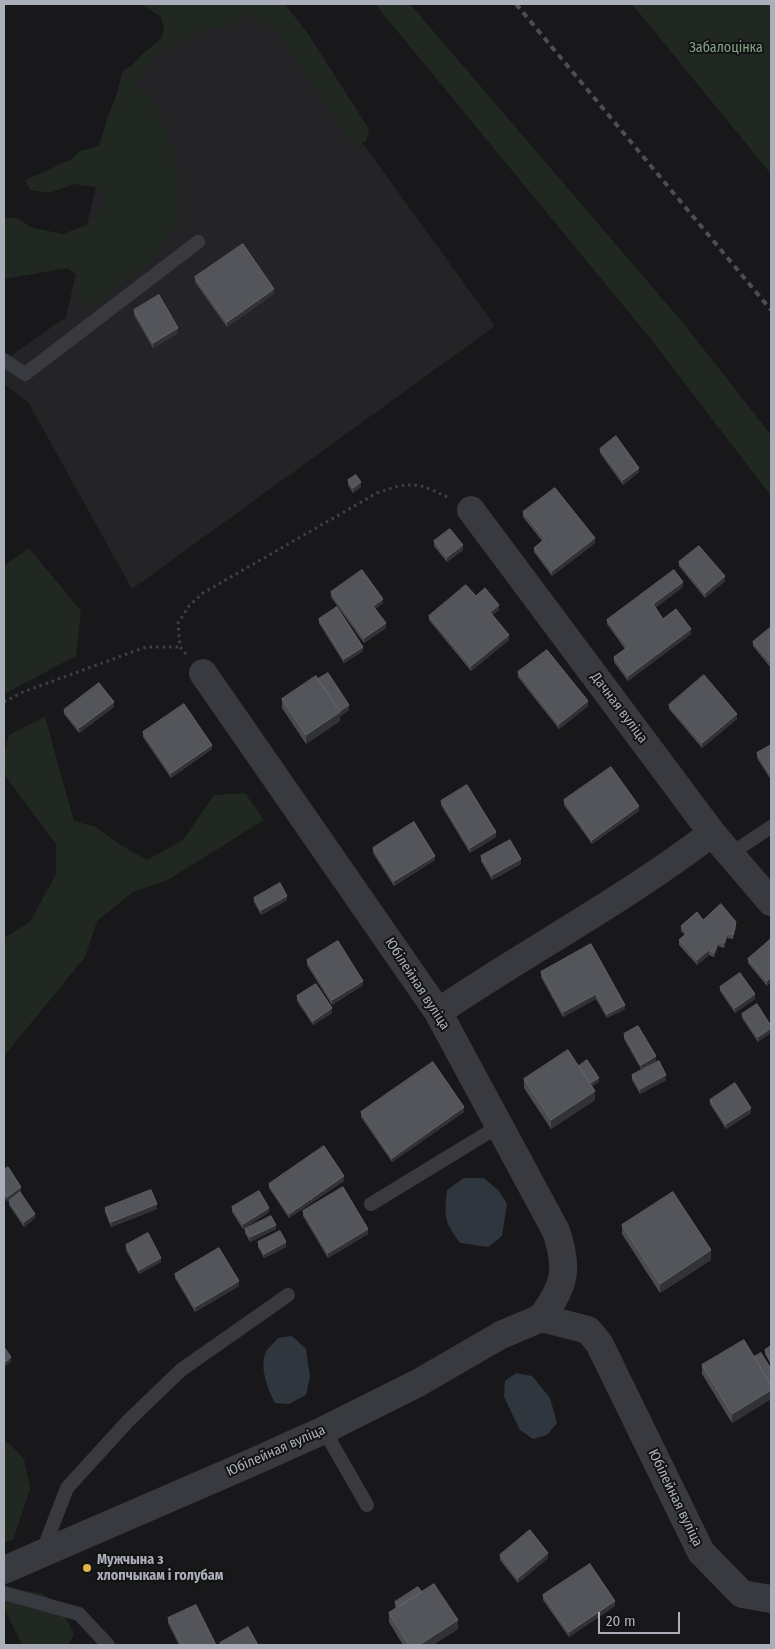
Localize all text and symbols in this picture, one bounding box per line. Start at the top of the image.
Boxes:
park label: Забалоцінка [689,40,763,56]
street label: Дачная вуліца [587,669,651,747]
street label: Юбілейная вуліца [381,935,453,1033]
street label: Юбілейная вуліца [224,1422,328,1480]
street label: Юбілейная вуліца [644,1447,706,1549]
place label: Мужчына з хлопчыкам і голубам [97,1552,223,1584]
marker: Мужчына з хлопчыкам і голубам [81,1562,93,1574]
scale bar [600,1602,682,1634]
text: 20 m [606,1612,636,1630]

